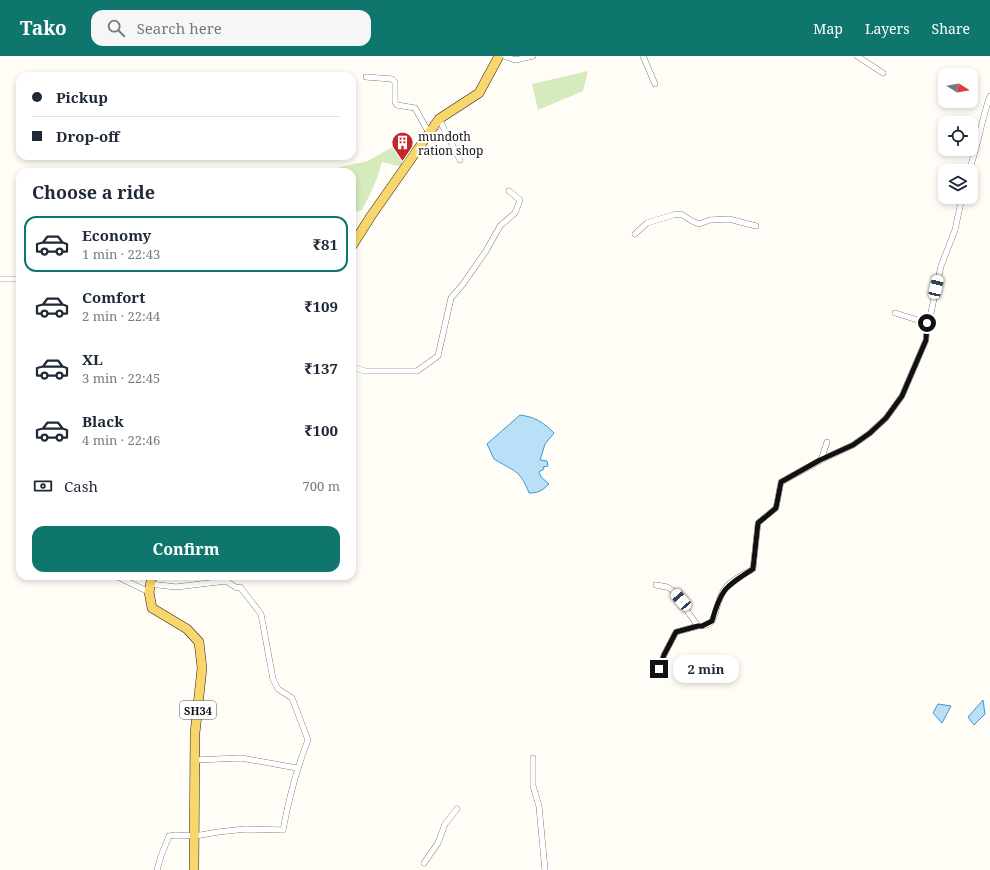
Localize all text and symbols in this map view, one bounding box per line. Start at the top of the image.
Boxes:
search box [91,10,371,46]
text: Tako [20,15,67,41]
icon: search [105,17,127,39]
text: Search here [137,18,222,38]
text: Map [813,19,843,38]
text: Layers [865,19,910,38]
text: Share [932,19,970,38]
north arrow [938,68,978,108]
map controls [938,68,978,204]
text: Pickup [56,87,108,107]
button: locate [938,116,978,156]
text: Drop-off [56,126,120,146]
place label: mundoth ration shop [418,128,483,159]
building icon: mundoth ration shop [389,130,415,163]
button: layers [938,164,978,204]
text: Choose a ride [32,180,155,204]
text: Economy [82,225,151,245]
icon: car [34,226,70,262]
text: ₹81 [313,234,338,254]
text: 1 min · 22:43 [82,245,160,263]
car [927,274,945,300]
text: Comfort [82,287,145,307]
icon: car [34,288,70,324]
text: ₹109 [304,296,338,316]
text: 2 min · 22:44 [82,307,160,325]
route start [918,314,936,332]
text: XL [82,349,103,369]
icon: car [34,350,70,386]
text: ₹137 [304,358,338,378]
text: 3 min · 22:45 [82,369,160,387]
text: Black [82,411,124,431]
icon: car [34,412,70,448]
text: ₹100 [304,420,338,440]
text: 4 min · 22:46 [82,431,160,449]
icon: cash [32,475,54,497]
text: Cash [64,476,98,496]
text: 700 m [303,477,340,495]
button: Confirm [32,526,340,572]
car [669,587,693,613]
callout: 2 min [673,655,739,683]
route end [650,660,668,678]
text: 2 min [688,660,724,678]
road number: SH34 [180,701,216,719]

